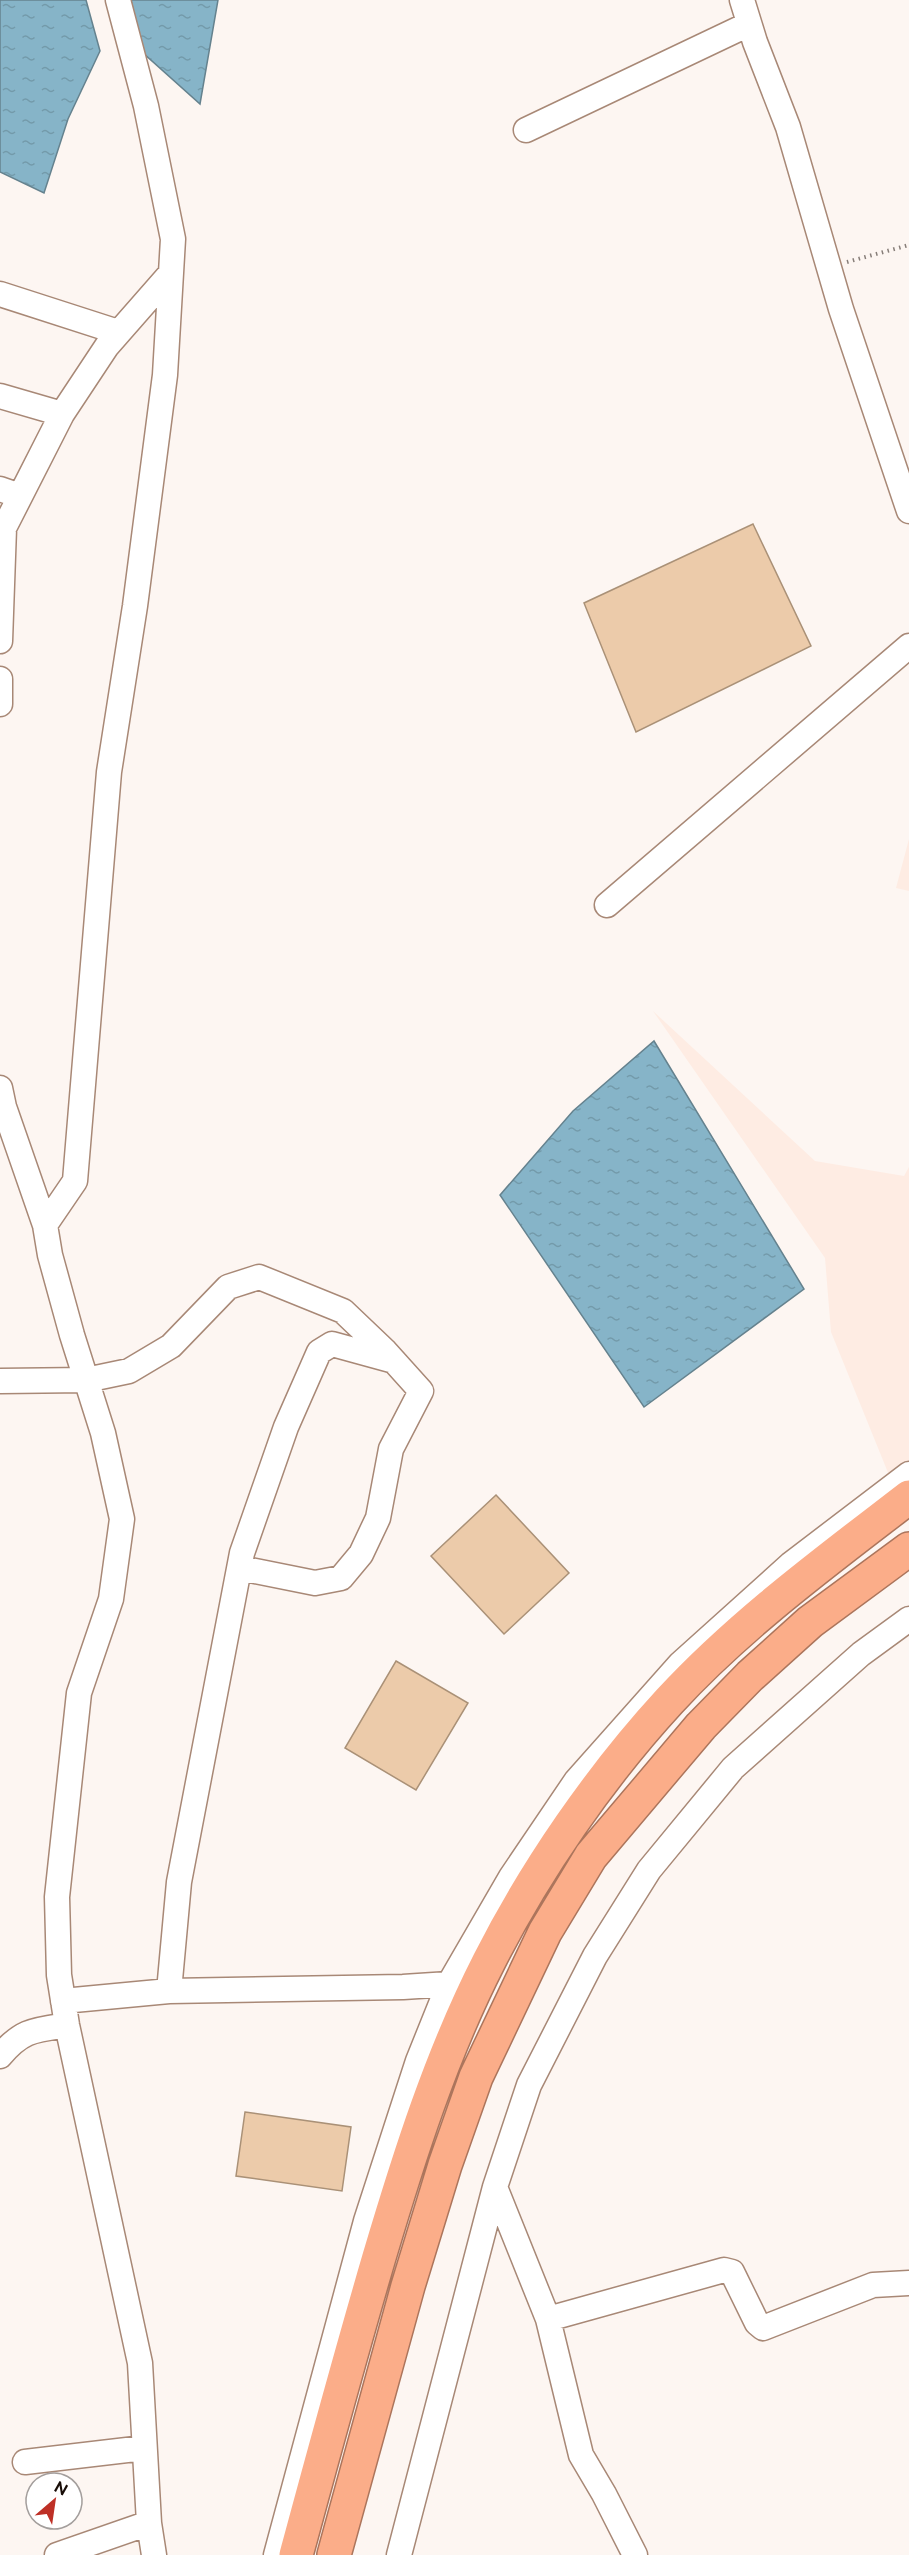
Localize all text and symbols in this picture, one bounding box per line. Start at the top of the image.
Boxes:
north arrow [24,2471,84,2531]
text: N [51,2477,71,2500]

